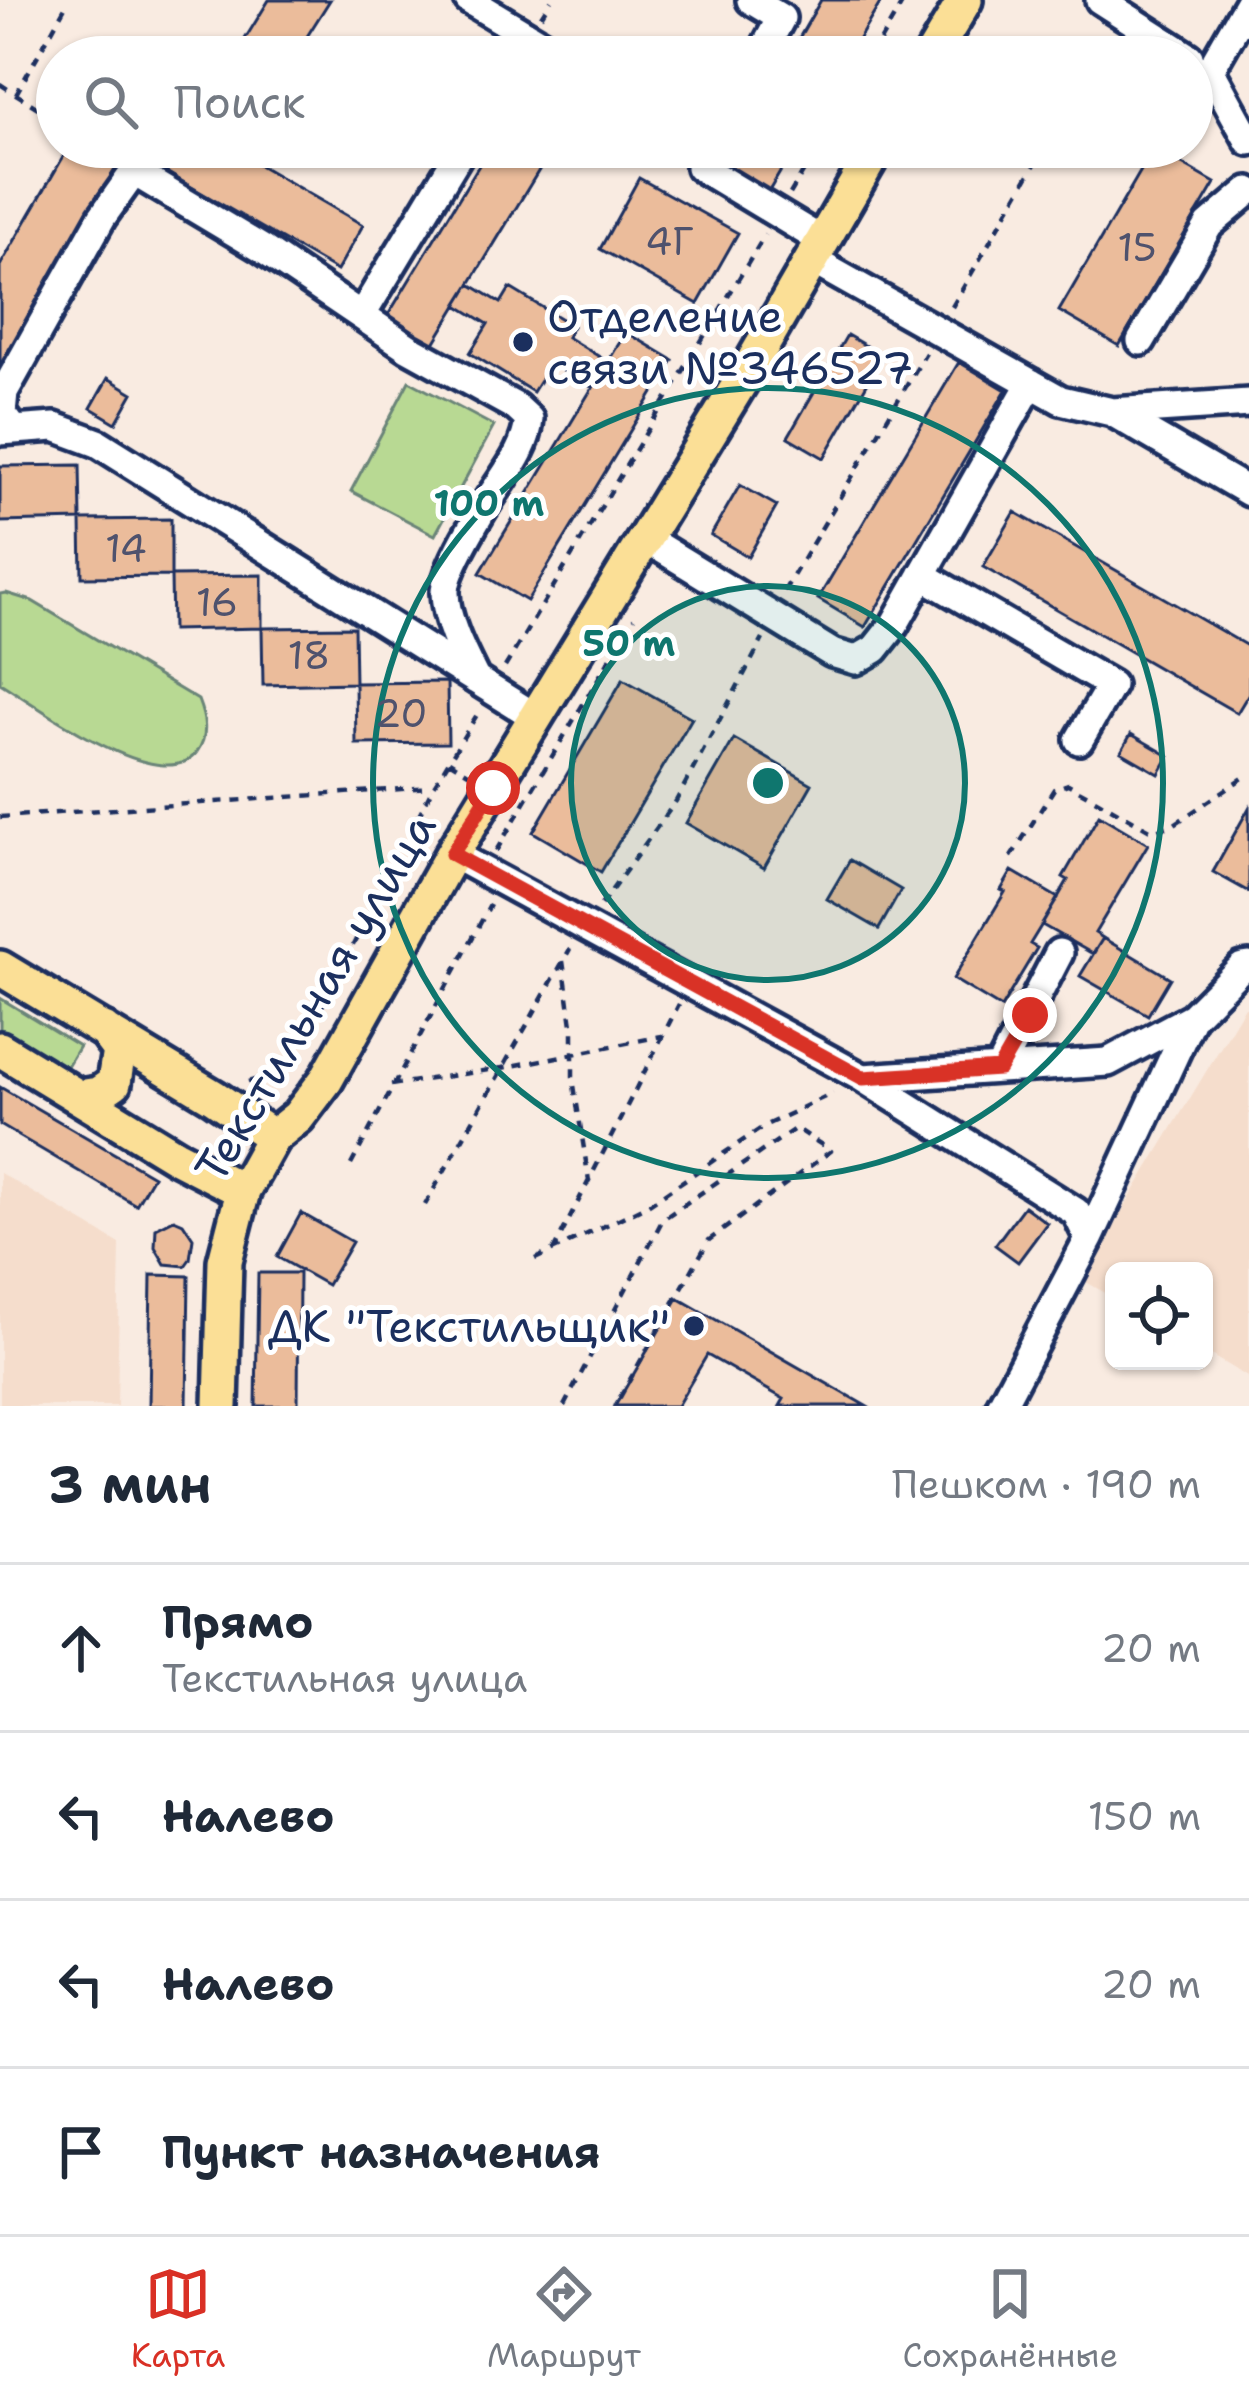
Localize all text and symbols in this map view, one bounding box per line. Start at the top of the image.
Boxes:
search box [36,36,1213,168]
icon: search [78,69,144,135]
text: Поиск [174,72,305,132]
house number: 4Г [645,215,693,267]
house number: 15 [1117,221,1157,273]
place label: Отделение связи №346527 [547,286,914,398]
marker: Отделение связи №346527 [510,329,536,355]
text: 100 m [434,479,545,528]
house number: 14 [105,522,147,574]
house number: 16 [196,576,238,628]
text: 50 m [583,619,676,668]
house number: 18 [287,629,331,681]
house number: 20 [374,687,428,739]
route start [466,761,520,815]
centre of rings [747,762,789,804]
street label: Текстильная улица [181,801,449,1193]
route end [1003,988,1057,1042]
map controls [1105,1262,1213,1370]
button: locate [1105,1262,1213,1370]
place label: ДК "Текстильщик" [268,1296,670,1356]
marker: ДК "Текстильщик" [681,1313,707,1339]
text: 3 мин [48,1450,212,1518]
text: Пешком · 190 m [892,1458,1201,1510]
text: Прямо [162,1592,313,1652]
icon: ahead [48,1615,114,1681]
text: 20 m [1101,1622,1201,1674]
text: Текстильная улица [162,1652,527,1704]
icon: left [48,1783,114,1849]
text: Налево [162,1786,335,1846]
text: 150 m [1088,1790,1201,1842]
icon: left [48,1951,114,2017]
text: Налево [162,1954,335,2014]
text: 20 m [1101,1958,1201,2010]
icon: arrive [48,2119,114,2185]
text: Пункт назначения [162,2122,601,2182]
tab: Карта [131,2261,225,2378]
tab: Маршрут [487,2261,641,2378]
tab: Сохранённые [903,2261,1118,2378]

